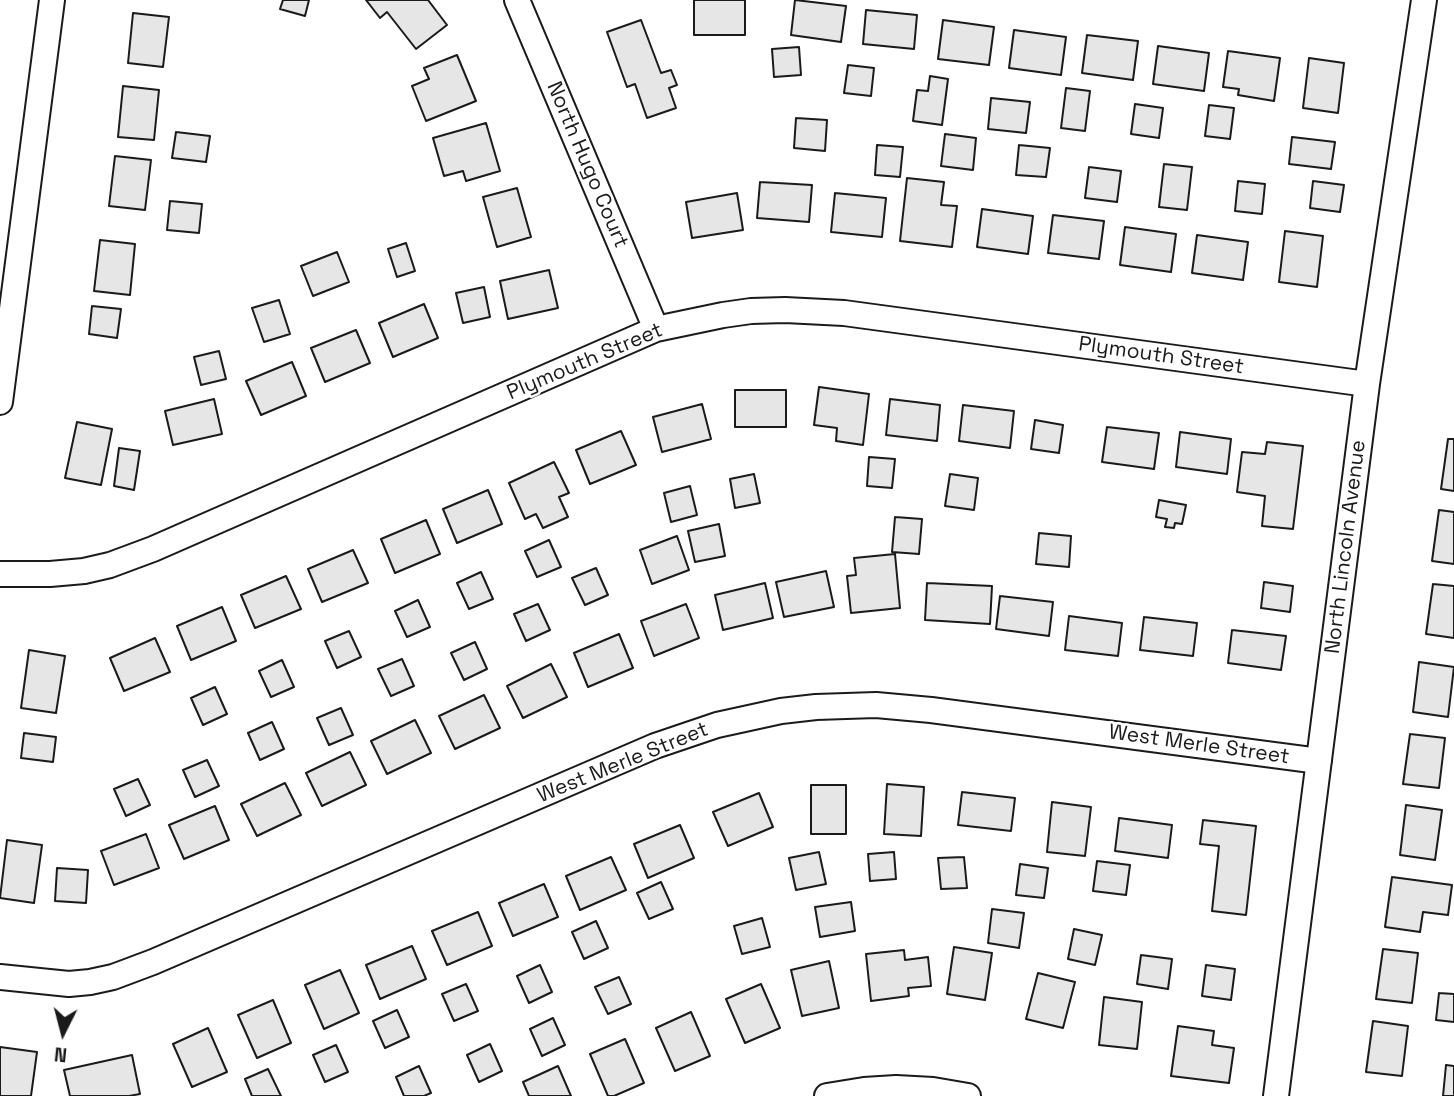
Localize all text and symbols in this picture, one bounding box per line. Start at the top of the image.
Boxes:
street label: North Hugo Court [541,78,633,252]
street label: Plymouth Street [503,318,667,406]
street label: Plymouth Street [1077,332,1245,380]
street label: North Lincoln Avenue [1320,439,1372,655]
street label: West Merle Street [534,717,712,809]
street label: West Merle Street [1107,720,1291,770]
north arrow [28,998,98,1068]
text: N [53,1041,68,1067]

